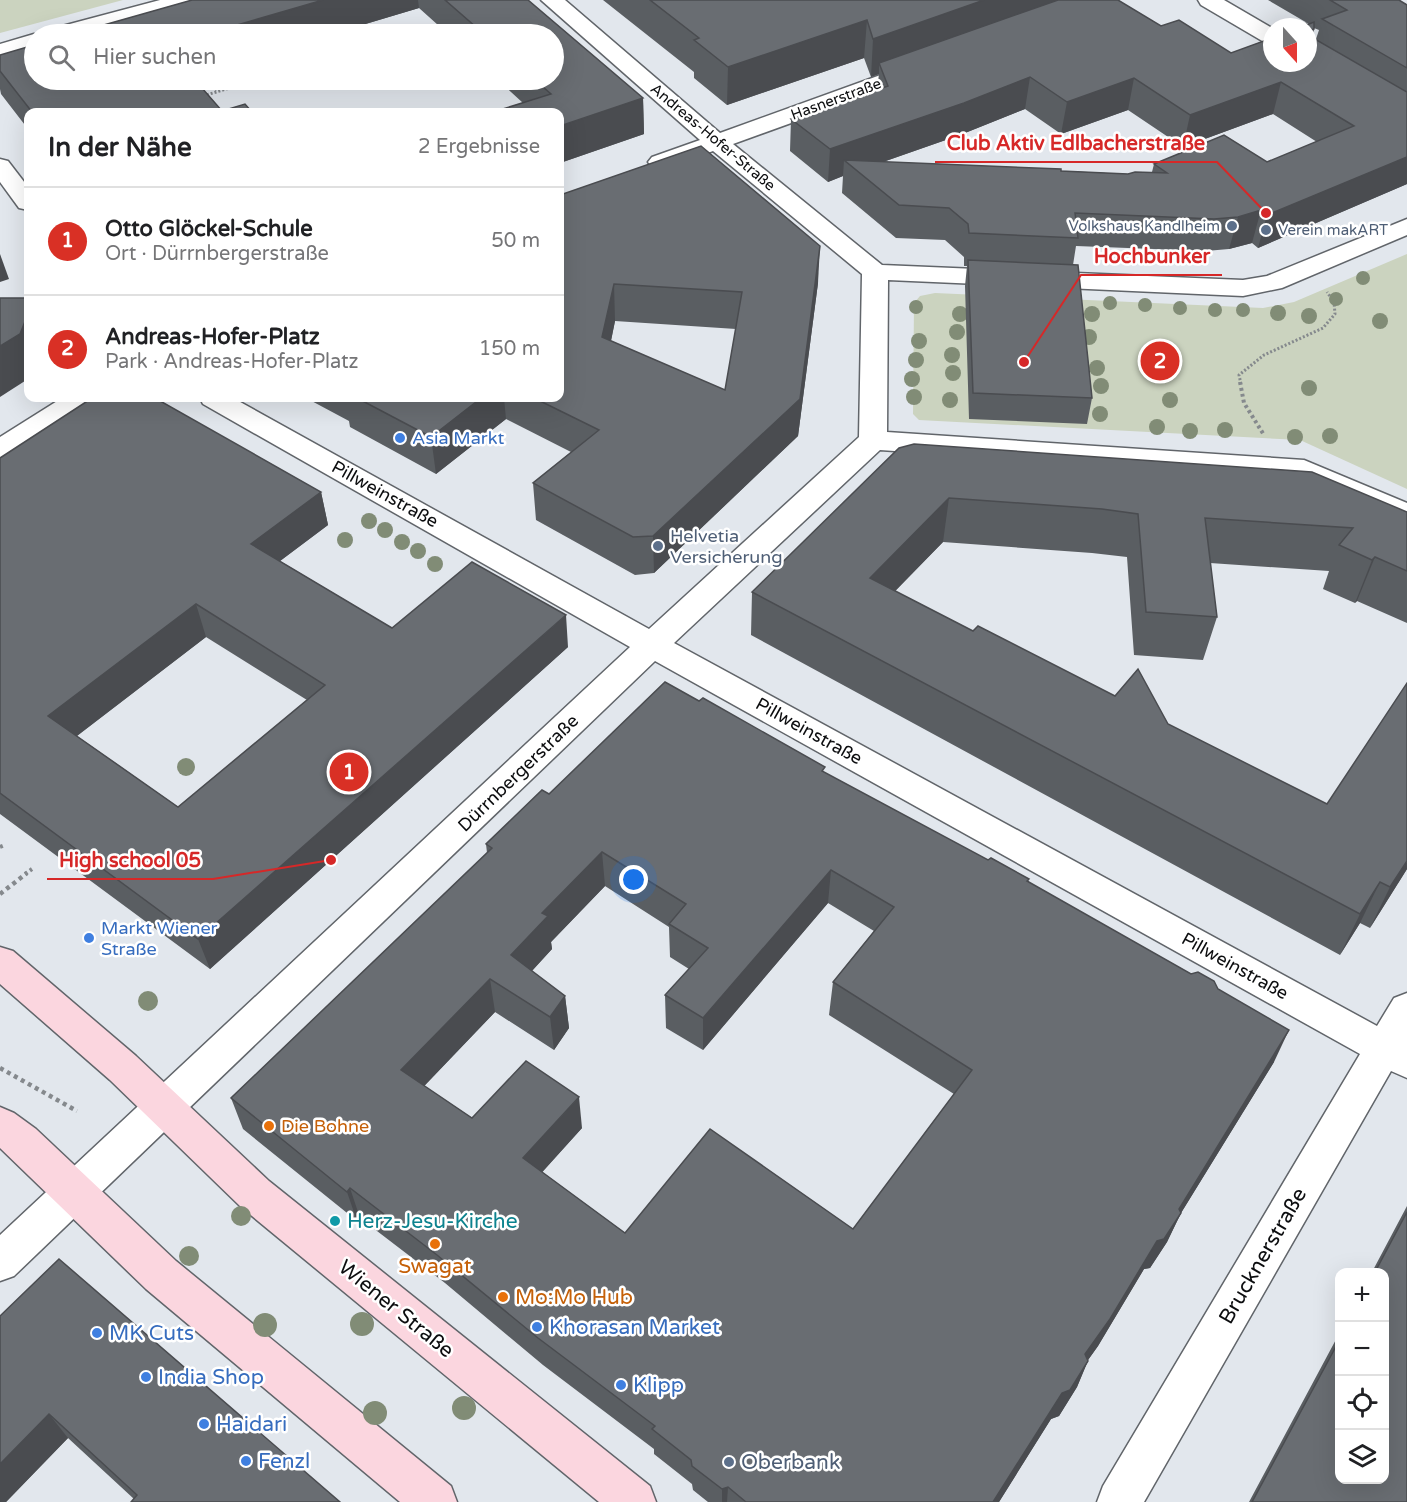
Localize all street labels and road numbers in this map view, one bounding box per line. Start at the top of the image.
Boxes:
street label: Hasnerstraße [788,74,884,124]
street label: Andreas-Hofer-Straße [647,80,779,194]
street label: Pillweinstraße [328,456,442,532]
street label: Pillweinstraße [752,693,866,769]
street label: Dürrnbergerstraße [453,710,583,836]
street label: Pillweinstraße [1178,928,1292,1004]
street label: Brucknerstraße [1214,1183,1312,1329]
street label: Wiener Straße [333,1255,459,1363]

